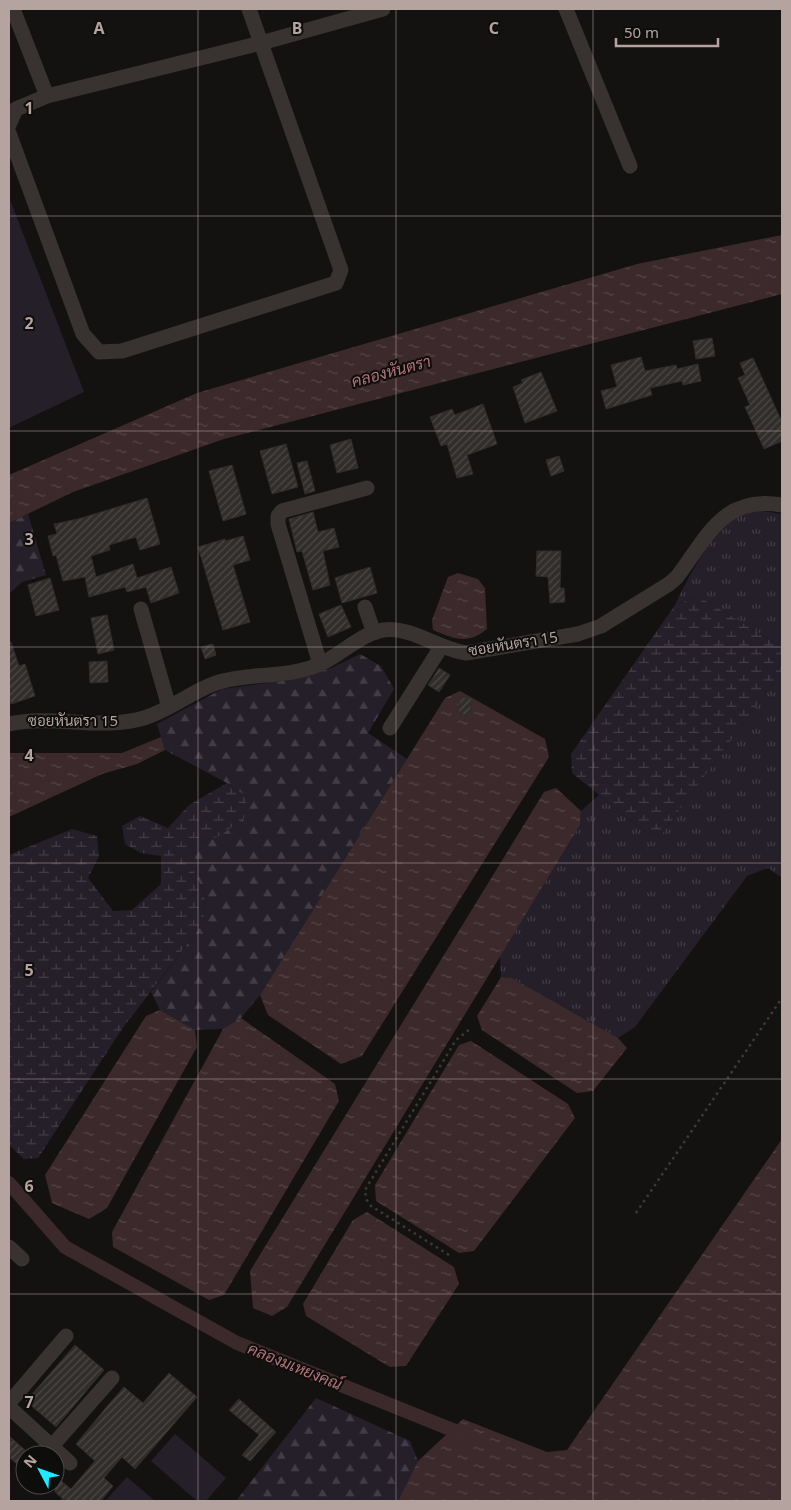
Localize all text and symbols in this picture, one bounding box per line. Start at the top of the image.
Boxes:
scale bar [616,15,718,47]
text: A [93,17,105,39]
text: B [292,17,302,39]
text: C [489,17,499,39]
text: 50 m [624,22,659,42]
text: 1 [24,97,34,119]
text: 2 [24,312,34,334]
water label: คลองหันตรา [349,350,433,392]
text: 3 [24,528,34,550]
street label: ซอยหันตรา 15 [467,626,559,660]
street label: ซอยหันตรา 15 [28,710,118,730]
text: 4 [24,744,34,766]
text: 5 [24,959,34,981]
text: 6 [24,1175,34,1197]
water label: คลองมเหยงคณ์ [245,1336,348,1396]
text: 7 [24,1391,34,1413]
north arrow [15,1445,65,1495]
text: N [19,1451,41,1472]

